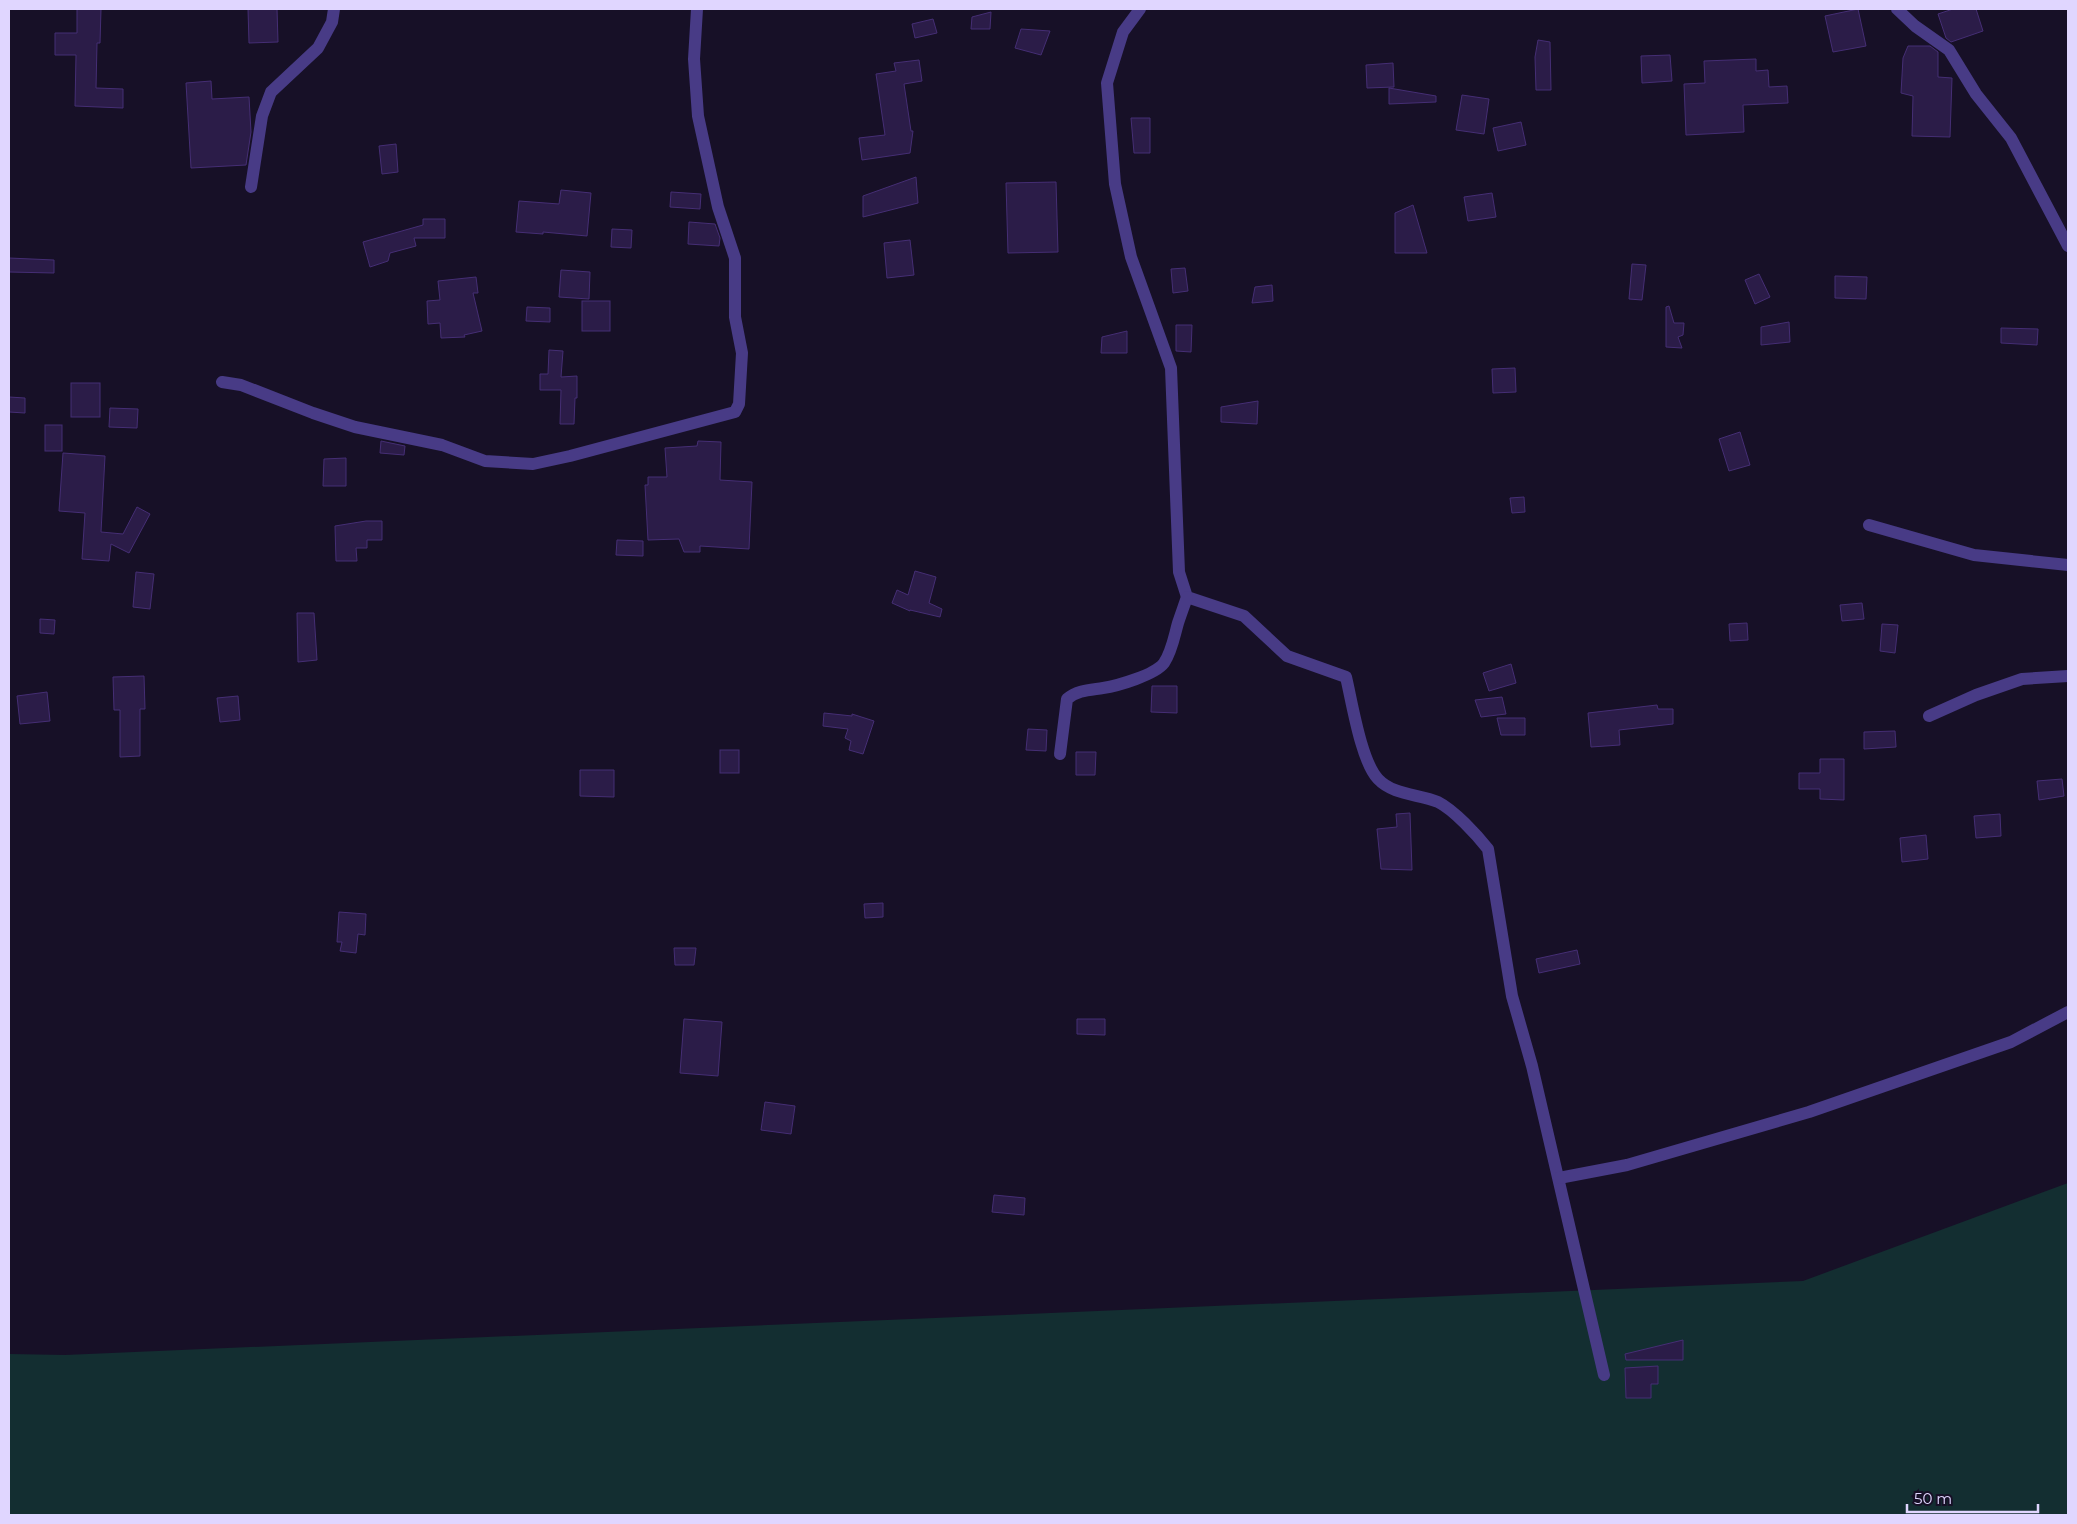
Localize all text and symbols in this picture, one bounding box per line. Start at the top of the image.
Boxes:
scale bar [1907,1482,2038,1514]
text: 50 m [1914,1489,1952,1508]

